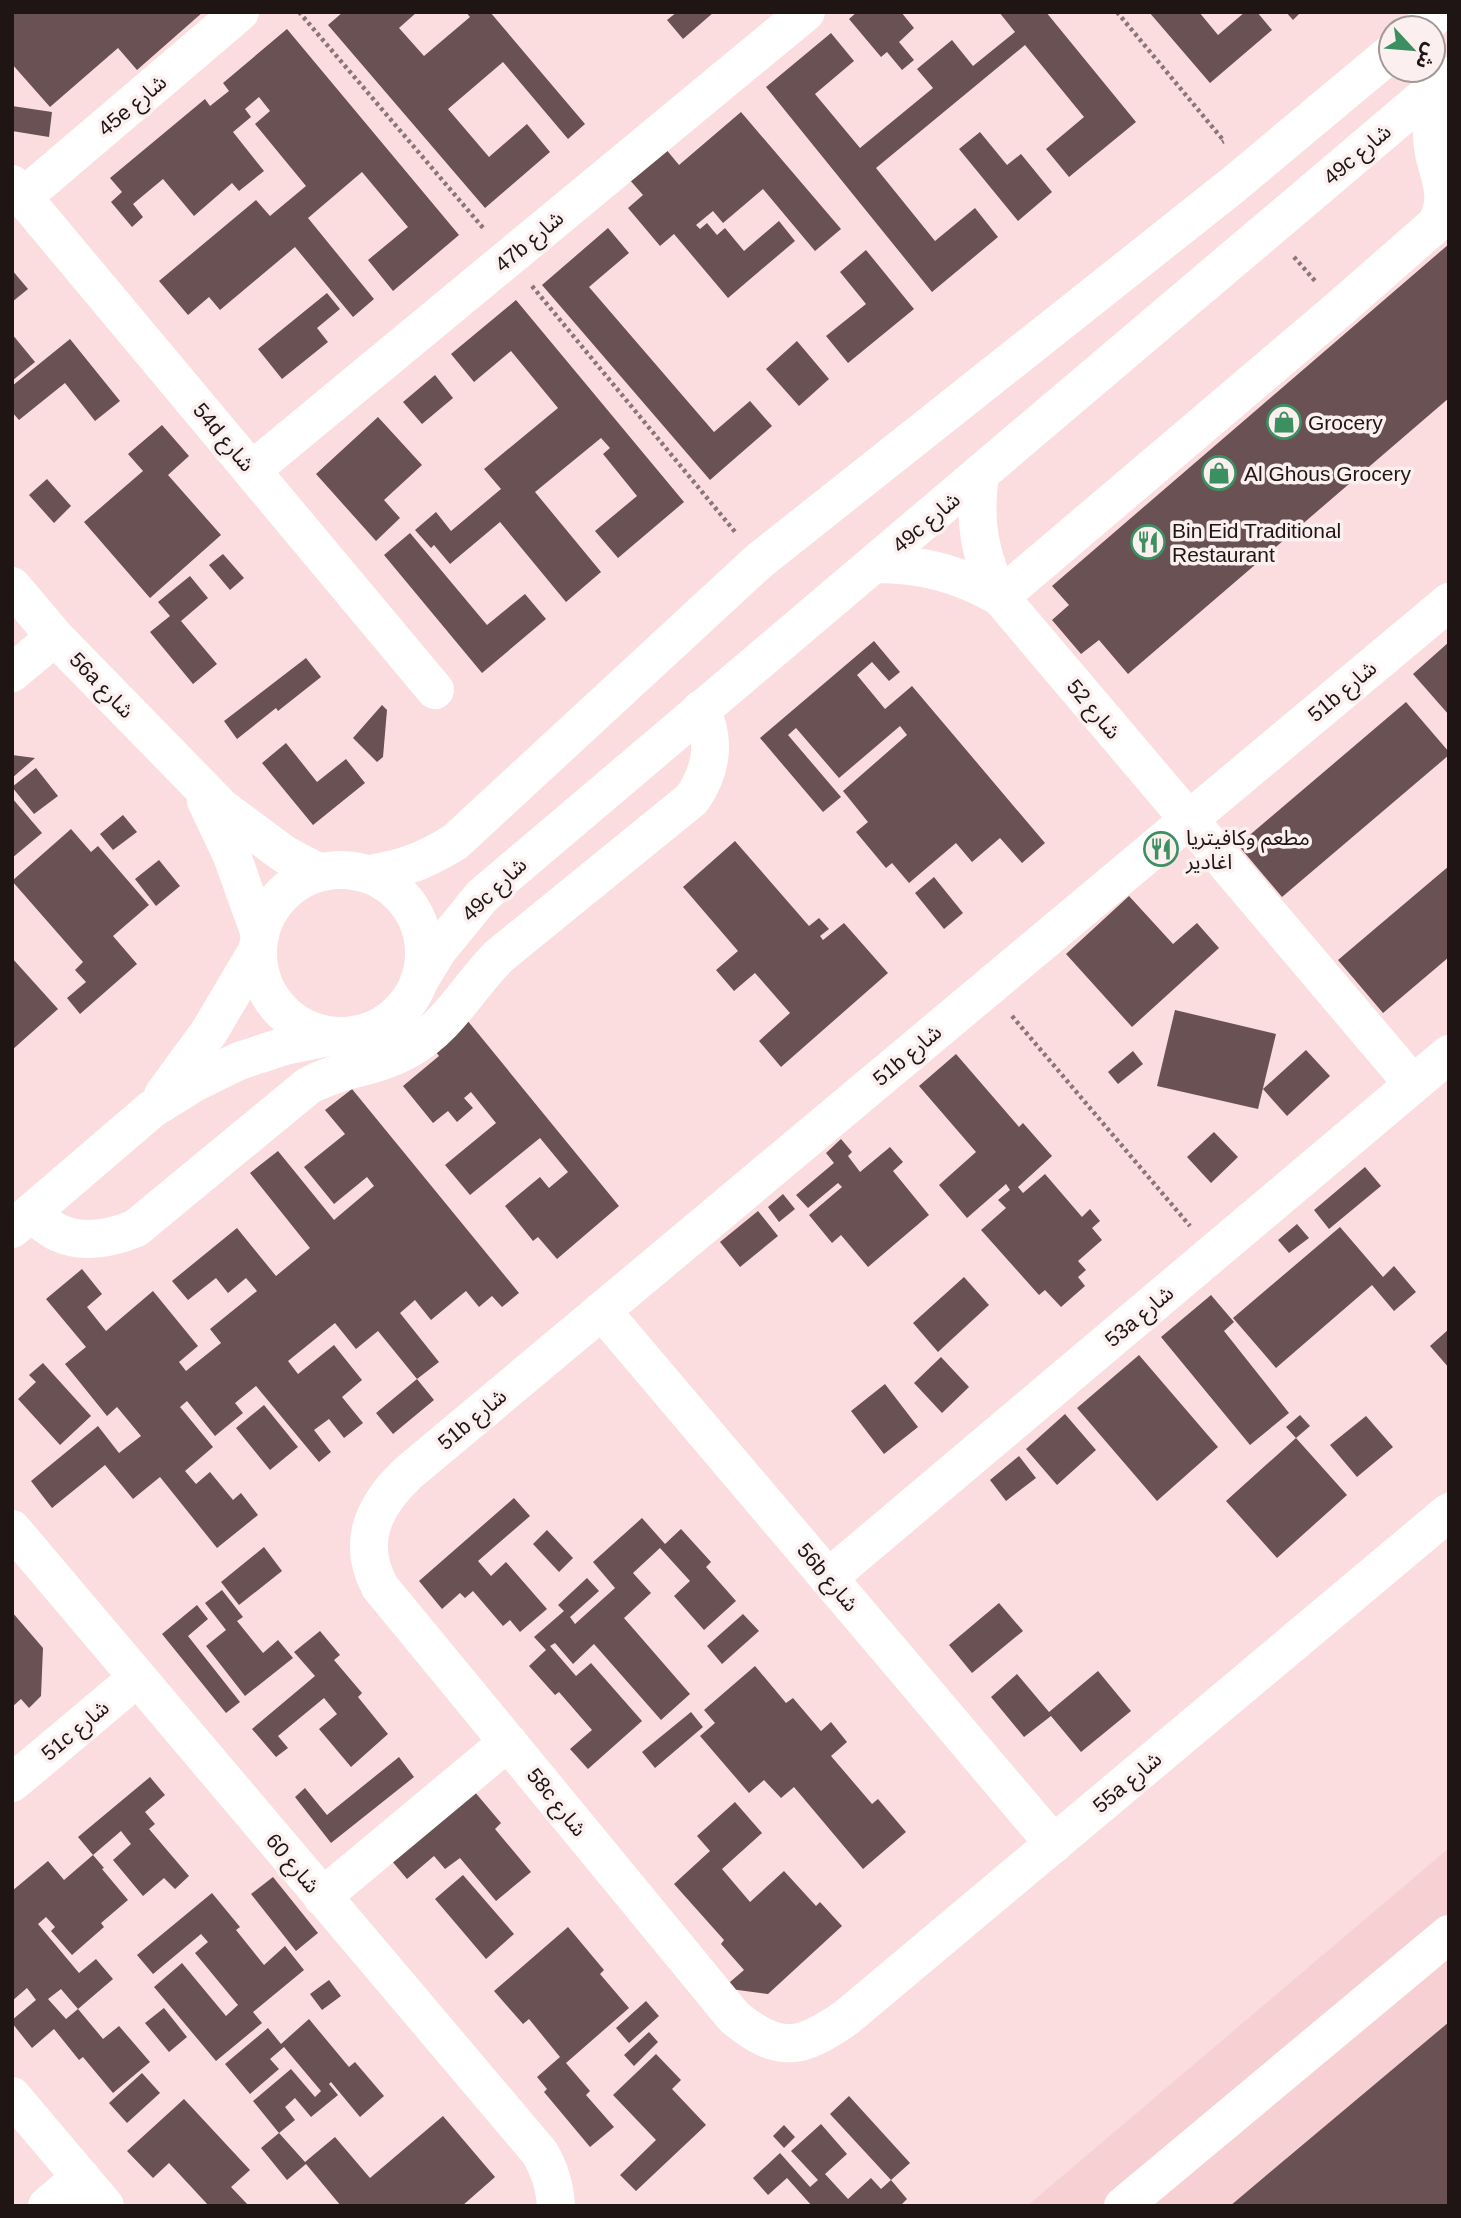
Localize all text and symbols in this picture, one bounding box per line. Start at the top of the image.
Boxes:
north arrow [1377,14,1447,84]
text: ش [1412,40,1442,73]
street label: 45e شارع [93,70,173,143]
street label: 49c شارع [1319,119,1398,192]
street label: 47b شارع [490,206,570,279]
street label: 54d شارع [186,398,259,478]
shop icon: Grocery [1265,403,1303,441]
place label: Grocery [1308,411,1383,434]
shop icon: Al Ghous Grocery [1200,454,1238,492]
place label: Al Ghous Grocery [1244,462,1411,485]
street label: 49c شارع [888,487,967,560]
place label: Bin Eid Traditional Restaurant [1172,519,1341,566]
restaurant icon: Bin Eid Traditional Restaurant [1129,523,1167,561]
street label: 56a شارع [62,648,139,725]
street label: 51b شارع [1303,656,1383,729]
street label: شارع 52 [1060,675,1125,746]
place label: مطعم وكافيتريا اغادير [1185,826,1310,874]
restaurant icon: مطعم وكافيتريا اغادير [1142,830,1180,868]
street label: 49c شارع [457,853,534,928]
street label: 51b شارع [868,1020,948,1093]
street label: 53a شارع [1100,1281,1180,1354]
street label: 51b شارع [433,1384,513,1457]
street label: 56b شارع [790,1538,863,1618]
street label: 51c شارع [37,1695,116,1768]
street label: 55a شارع [1088,1747,1168,1820]
street label: 58c شارع [520,1763,591,1843]
street label: شارع 60 [259,1829,324,1900]

